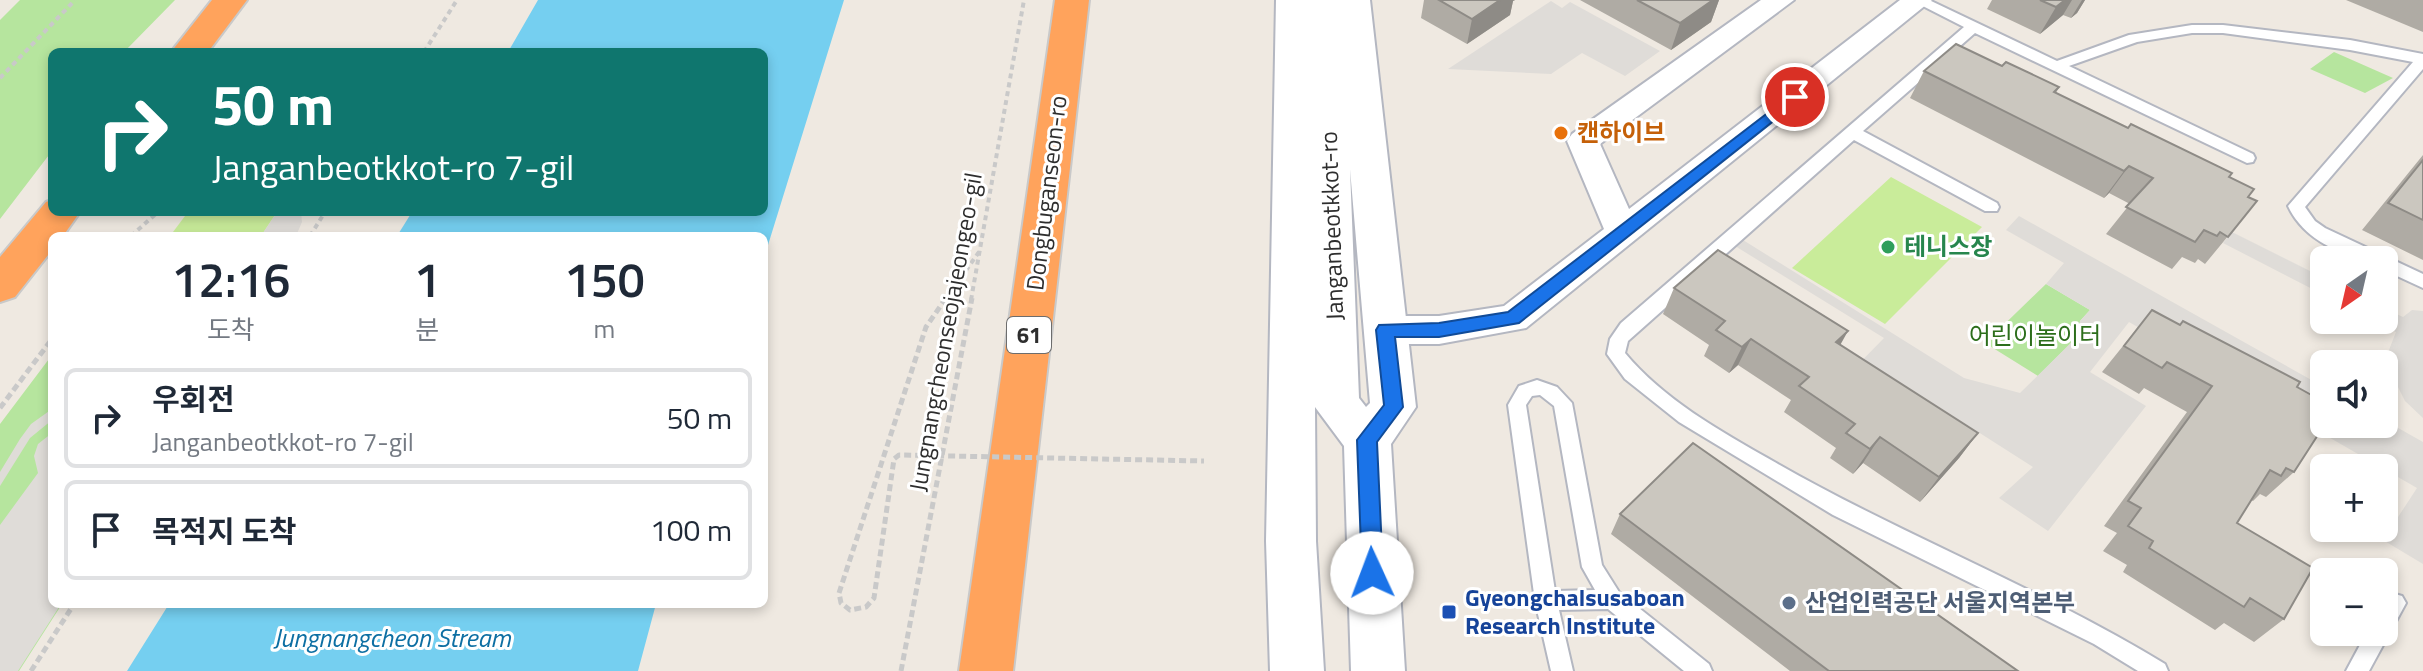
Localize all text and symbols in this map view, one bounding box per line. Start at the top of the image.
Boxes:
text: 50 m [212,62,334,147]
pin [1761,63,1829,131]
icon: arrive [1773,75,1817,119]
icon: right [80,80,184,184]
street label: Dongbuganseon-ro [1016,93,1076,292]
place label: 캔하이브 [1577,114,1665,150]
marker: 캔하이브 [1552,124,1570,142]
street label: Janganbeotkkot-ro [1310,131,1352,321]
text: Janganbeotkkot-ro 7-gil [212,139,574,194]
street label: Jungnangcheonseojajeongeo-gil [899,170,991,494]
place label: 테니스장 [1904,228,1992,264]
marker: 테니스장 [1879,238,1897,256]
text: 12:16 [171,243,290,316]
text: 1 [414,243,441,316]
text: 150 [564,243,645,316]
north arrow [2310,246,2398,334]
map controls [2310,246,2398,646]
text: m [593,309,615,348]
text: 도착 [207,310,255,349]
text: 분 [415,310,439,349]
road number: 61 [1007,317,1051,353]
park label: 어린이놀이터 [1969,317,2101,353]
button: sound [2310,350,2398,438]
text: 우회전 [152,376,235,422]
text: 50 m [667,395,732,441]
icon: right [84,396,128,440]
text: Janganbeotkkot-ro 7-gil [152,422,414,461]
button: + [2310,454,2398,542]
text: 100 m [650,507,732,553]
icon: arrive [84,508,128,552]
text: 목적지 도착 [152,508,297,554]
position arrow [1330,531,1414,615]
button: − [2310,558,2398,646]
place label: Gyeongchalsusaboan Research Institute [1465,579,1685,643]
place label: 산업인력공단 서울지역본부 [1805,584,2075,620]
marker: 산업인력공단 서울지역본부 [1780,594,1798,612]
marker: Gyeongchalsusaboan Research Institute [1440,603,1458,621]
water label: Jungnangcheon Stream [273,618,511,657]

